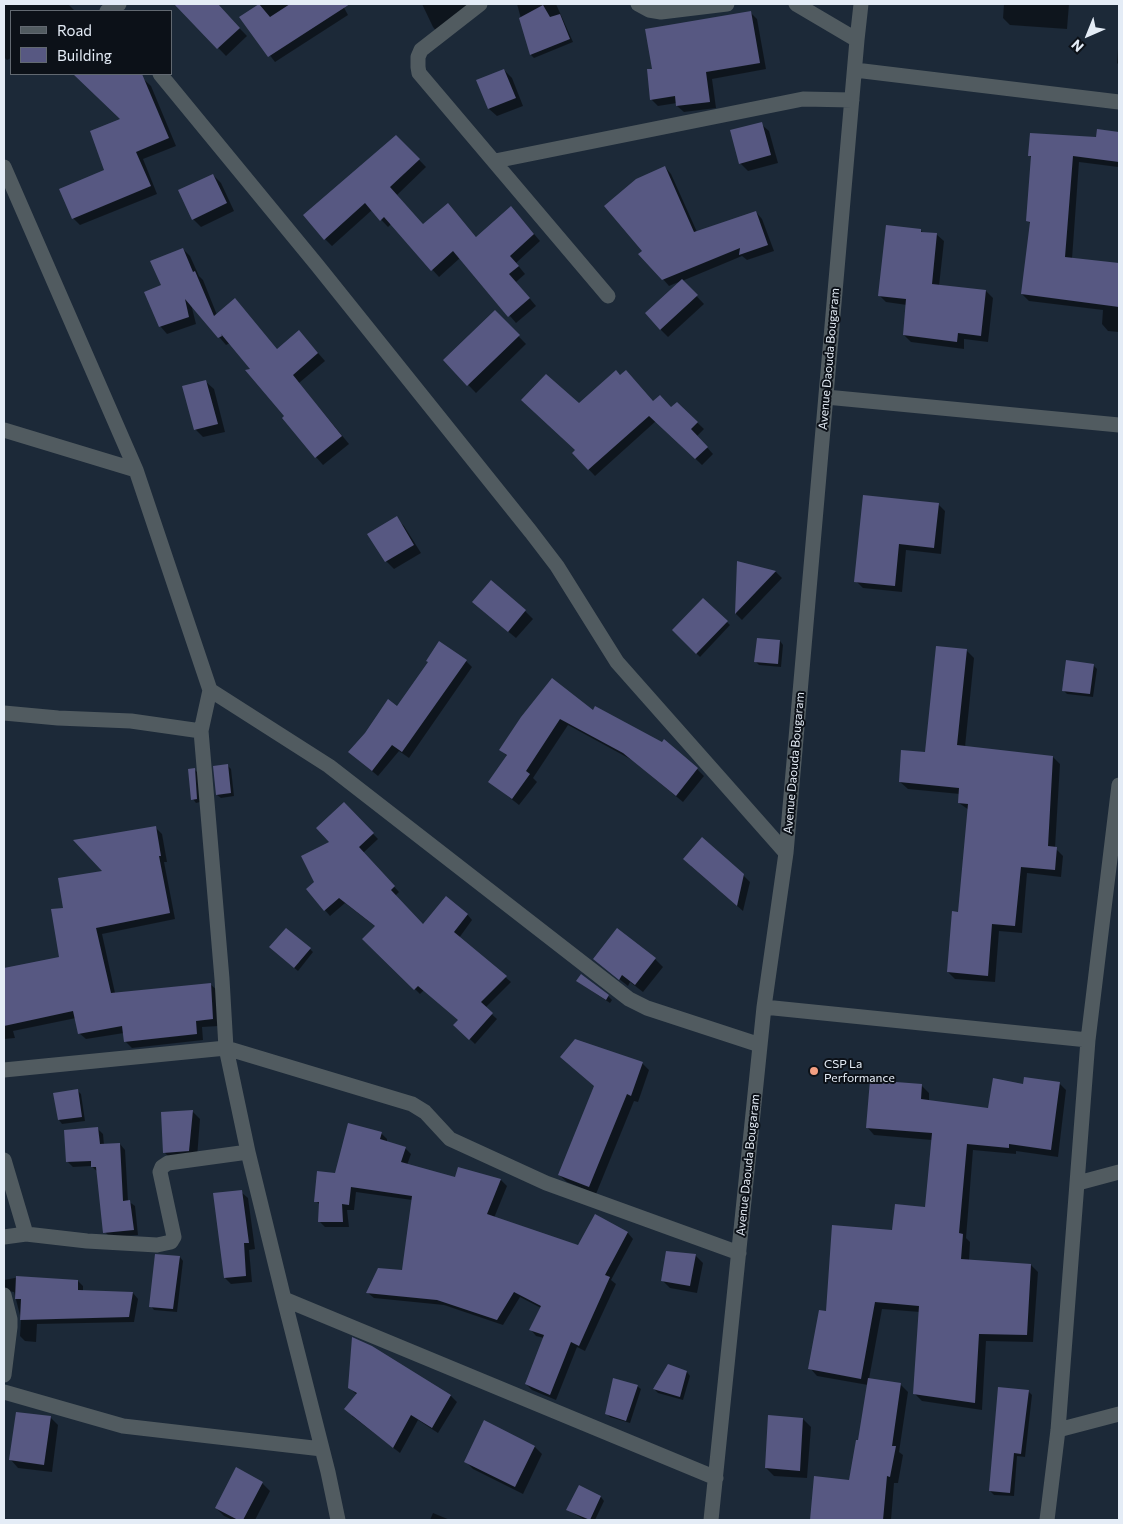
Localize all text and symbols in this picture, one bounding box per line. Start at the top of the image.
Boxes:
legend [10,10,172,75]
north arrow [1063,10,1113,60]
text: Road [57,21,92,39]
text: N [1068,36,1087,56]
text: Building [57,46,112,64]
street label: Avenue Daouda Bougaram [816,287,842,431]
street label: Avenue Daouda Bougaram [781,691,807,835]
place label: CSP La Performance [824,1057,895,1085]
marker: CSP La Performance [808,1065,820,1077]
street label: Avenue Daouda Bougaram [733,1093,763,1237]

